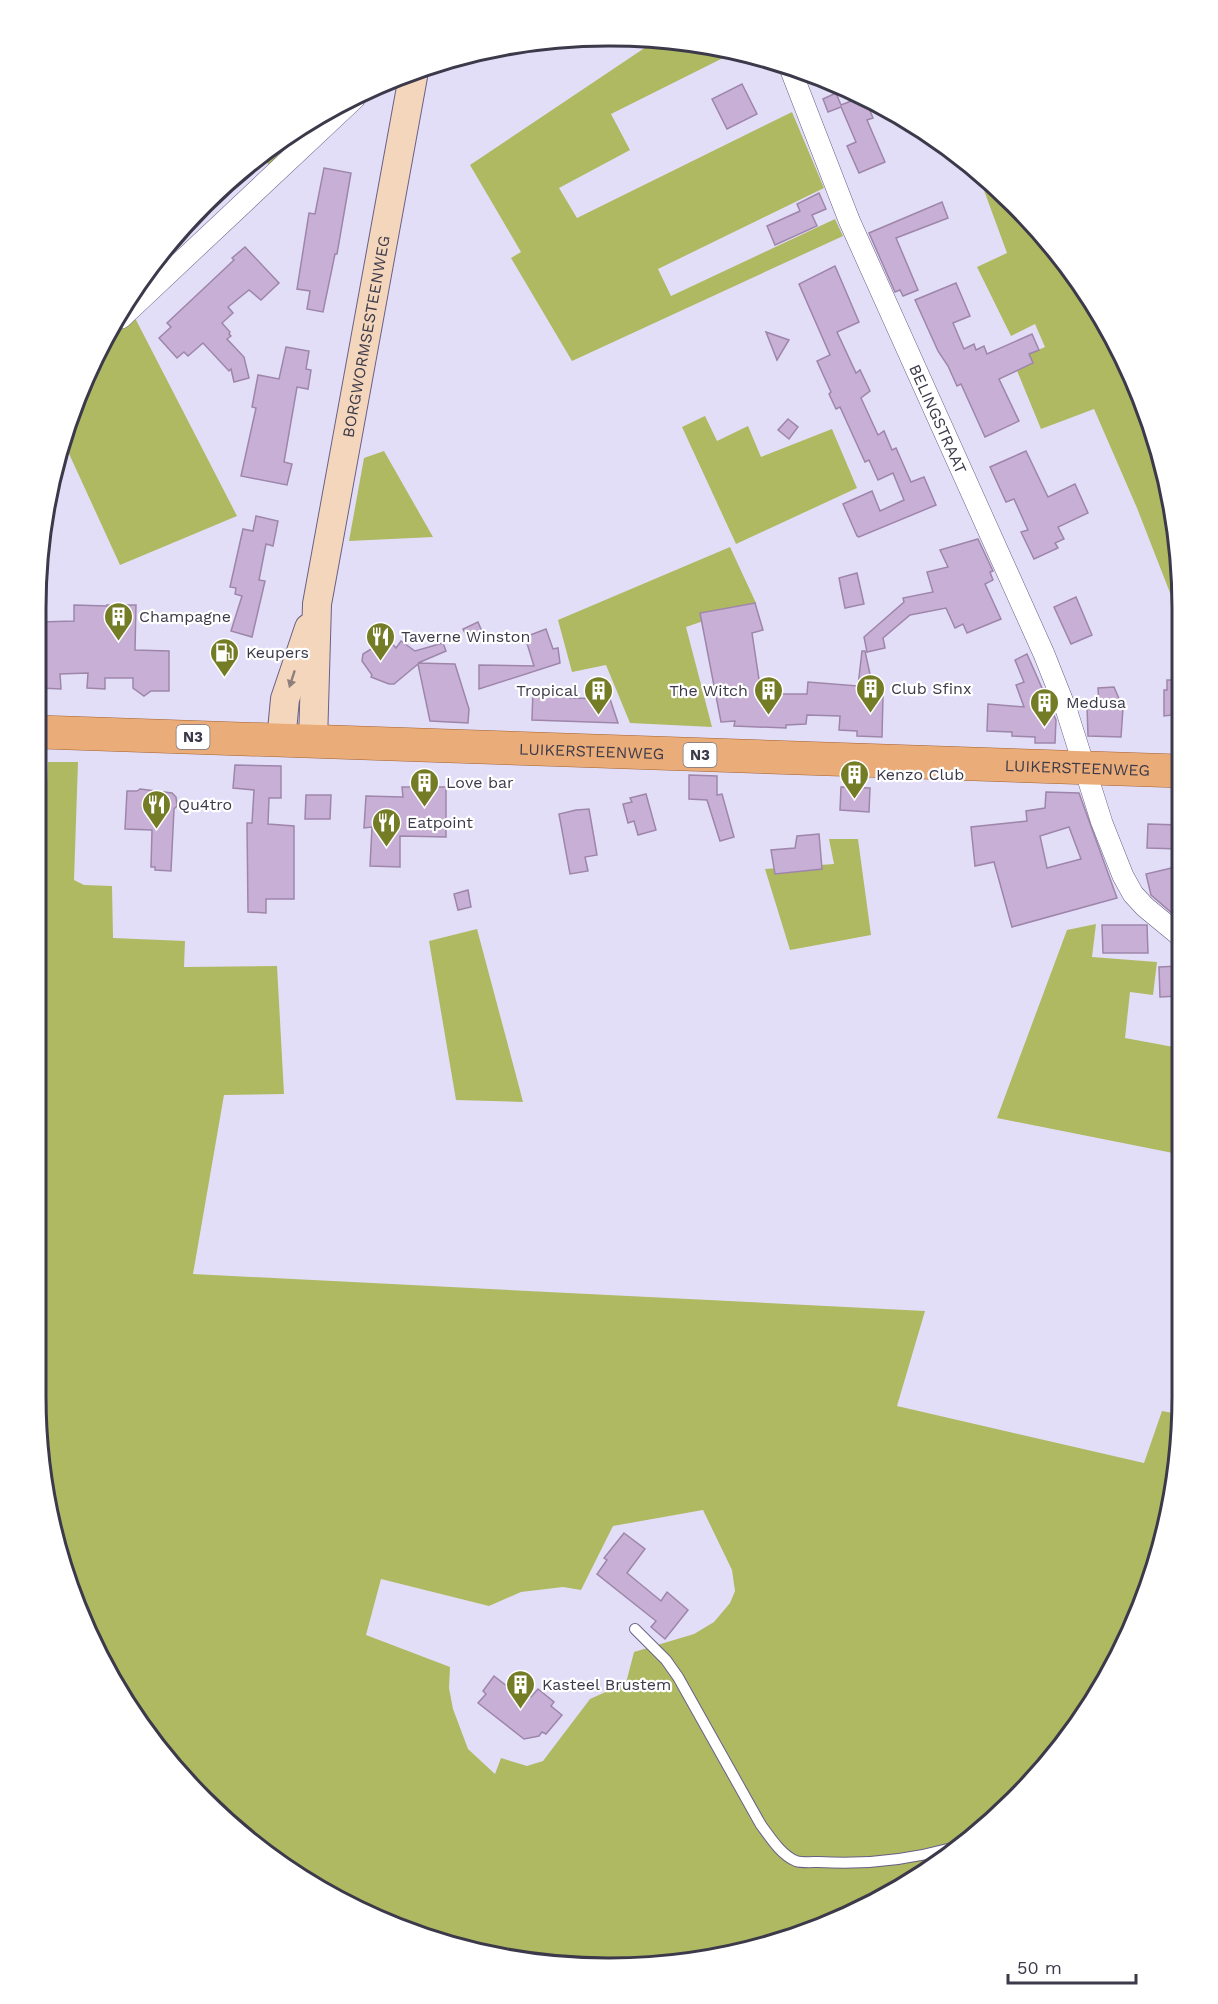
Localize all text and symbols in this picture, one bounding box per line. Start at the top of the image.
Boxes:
street label: BORGWORMSESTEENWEG [338,234,394,439]
street label: BELINGSTRAAT [905,361,971,477]
building icon: Champagne [102,600,134,642]
place label: Champagne [139,607,231,626]
restaurant icon: Taverne Winston [364,620,396,662]
place label: Taverne Winston [401,627,530,646]
fuel station icon: Keupers [209,636,241,678]
place label: Keupers [246,643,309,662]
one-way arrow [286,670,296,688]
building icon: Club Sfinx [854,672,886,714]
building icon: Tropical [583,674,615,716]
building icon: The Witch [753,674,785,716]
place label: Club Sfinx [891,679,971,698]
place label: Tropical [516,681,578,700]
place label: The Witch [669,681,748,700]
building icon: Medusa [1029,686,1061,728]
place label: Medusa [1066,693,1126,712]
road number: N3 [176,725,210,749]
street label: LUIKERSTEENWEG [519,739,665,763]
road number: N3 [684,743,716,767]
street label: LUIKERSTEENWEG [1004,756,1150,780]
building icon: Kenzo Club [839,758,871,800]
place label: Kenzo Club [876,765,964,784]
building icon: Love bar [409,766,441,808]
place label: Love bar [446,773,514,792]
restaurant icon: Qu4tro [141,788,173,830]
place label: Qu4tro [178,795,232,814]
restaurant icon: Eatpoint [370,806,402,848]
place label: Eatpoint [407,813,473,832]
building icon: Kasteel Brustem [505,1668,537,1710]
place label: Kasteel Brustem [542,1675,671,1694]
scale bar [1008,1947,1136,1985]
text: 50 m [1017,1957,1062,1978]

